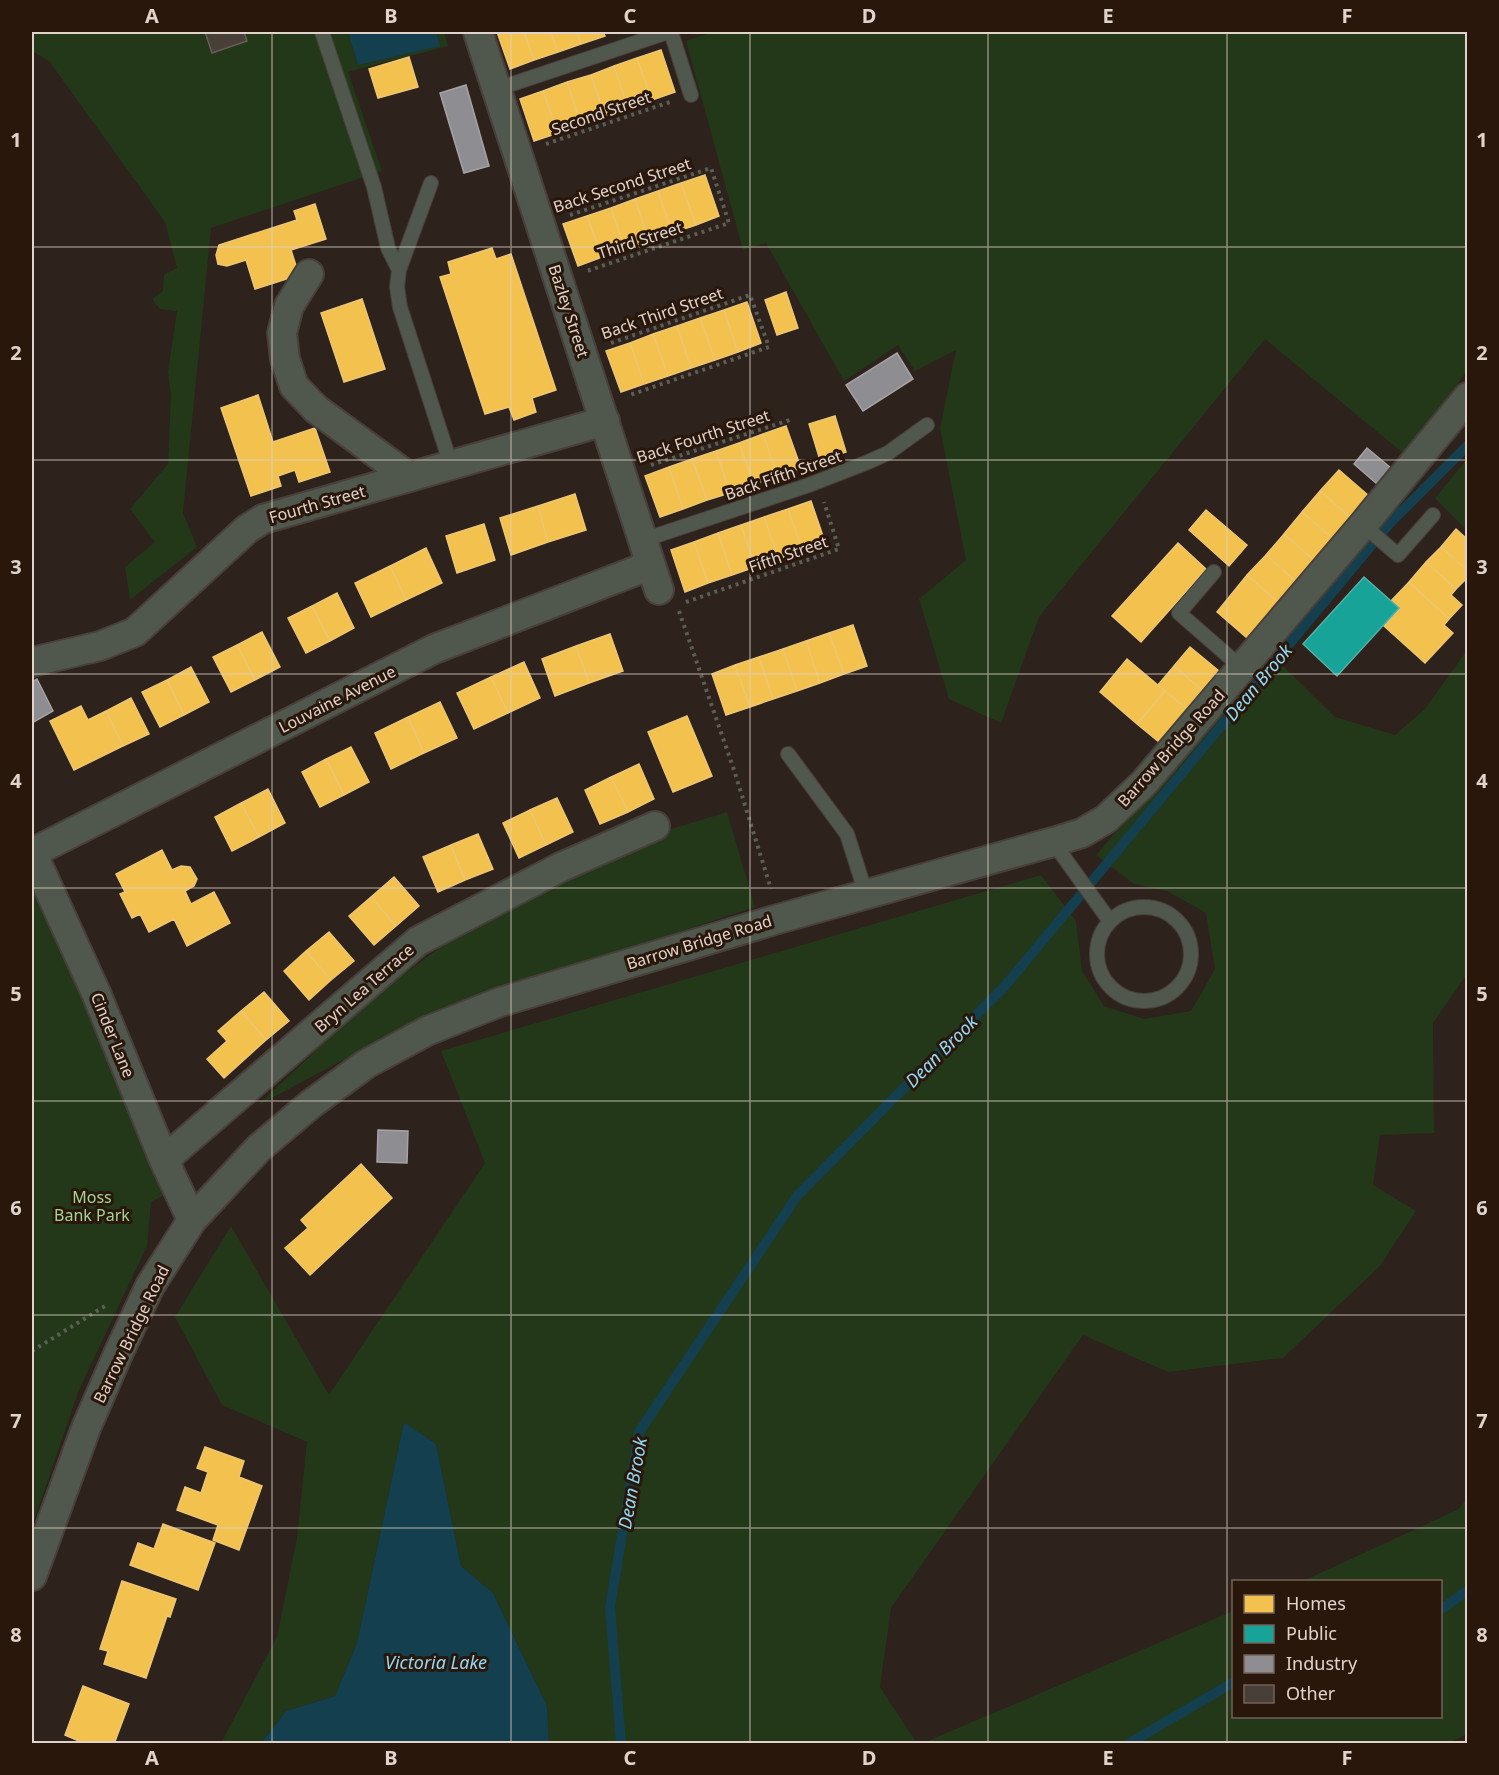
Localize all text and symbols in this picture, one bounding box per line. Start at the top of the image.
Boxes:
text: A [145,2,159,29]
text: B [384,2,398,29]
text: C [624,2,637,29]
text: D [862,2,876,29]
text: E [1102,2,1114,29]
text: F [1342,2,1352,29]
street label: Second Street [548,86,654,140]
text: 1 [10,126,22,153]
text: 1 [1476,126,1488,153]
street label: Back Second Street [550,152,694,218]
street label: Third Street [595,216,685,264]
street label: Bazley Street [544,262,594,361]
street label: Back Third Street [598,282,726,344]
text: 2 [10,339,22,366]
text: 2 [1476,339,1488,366]
street label: Back Fourth Street [634,404,773,468]
street label: Back Fifth Street [722,445,845,505]
street label: Fourth Street [266,480,368,528]
street label: Fifth Street [745,530,831,578]
text: 3 [10,553,22,580]
text: 3 [1476,553,1488,580]
water label: Dean Brook [1219,638,1298,725]
street label: Louvaine Avenue [275,660,399,738]
street label: Barrow Bridge Road [1112,685,1230,811]
text: 4 [10,767,22,794]
text: 4 [1476,767,1488,794]
street label: Barrow Bridge Road [624,909,774,975]
street label: Bryn Lea Terrace [310,939,418,1037]
text: 5 [10,980,22,1007]
text: 5 [1476,980,1488,1007]
street label: Cinder Lane [86,989,140,1081]
water label: Dean Brook [900,1009,983,1092]
park label: Moss Bank Park [54,1186,130,1226]
text: 6 [10,1194,22,1221]
text: 6 [1476,1194,1488,1221]
street label: Barrow Bridge Road [88,1261,174,1407]
text: 7 [10,1407,22,1434]
text: 7 [1476,1407,1488,1434]
water label: Dean Brook [612,1434,652,1531]
legend [1232,1580,1442,1718]
text: Homes [1286,1591,1346,1615]
text: 8 [10,1621,22,1648]
text: Public [1286,1621,1337,1645]
text: 8 [1476,1621,1488,1648]
water label: Victoria Lake [385,1650,487,1674]
text: Industry [1286,1651,1358,1675]
text: Other [1286,1681,1336,1705]
text: A [145,1744,159,1771]
text: B [384,1744,398,1771]
text: C [624,1744,637,1771]
text: D [862,1744,876,1771]
text: E [1102,1744,1114,1771]
text: F [1342,1744,1352,1771]

